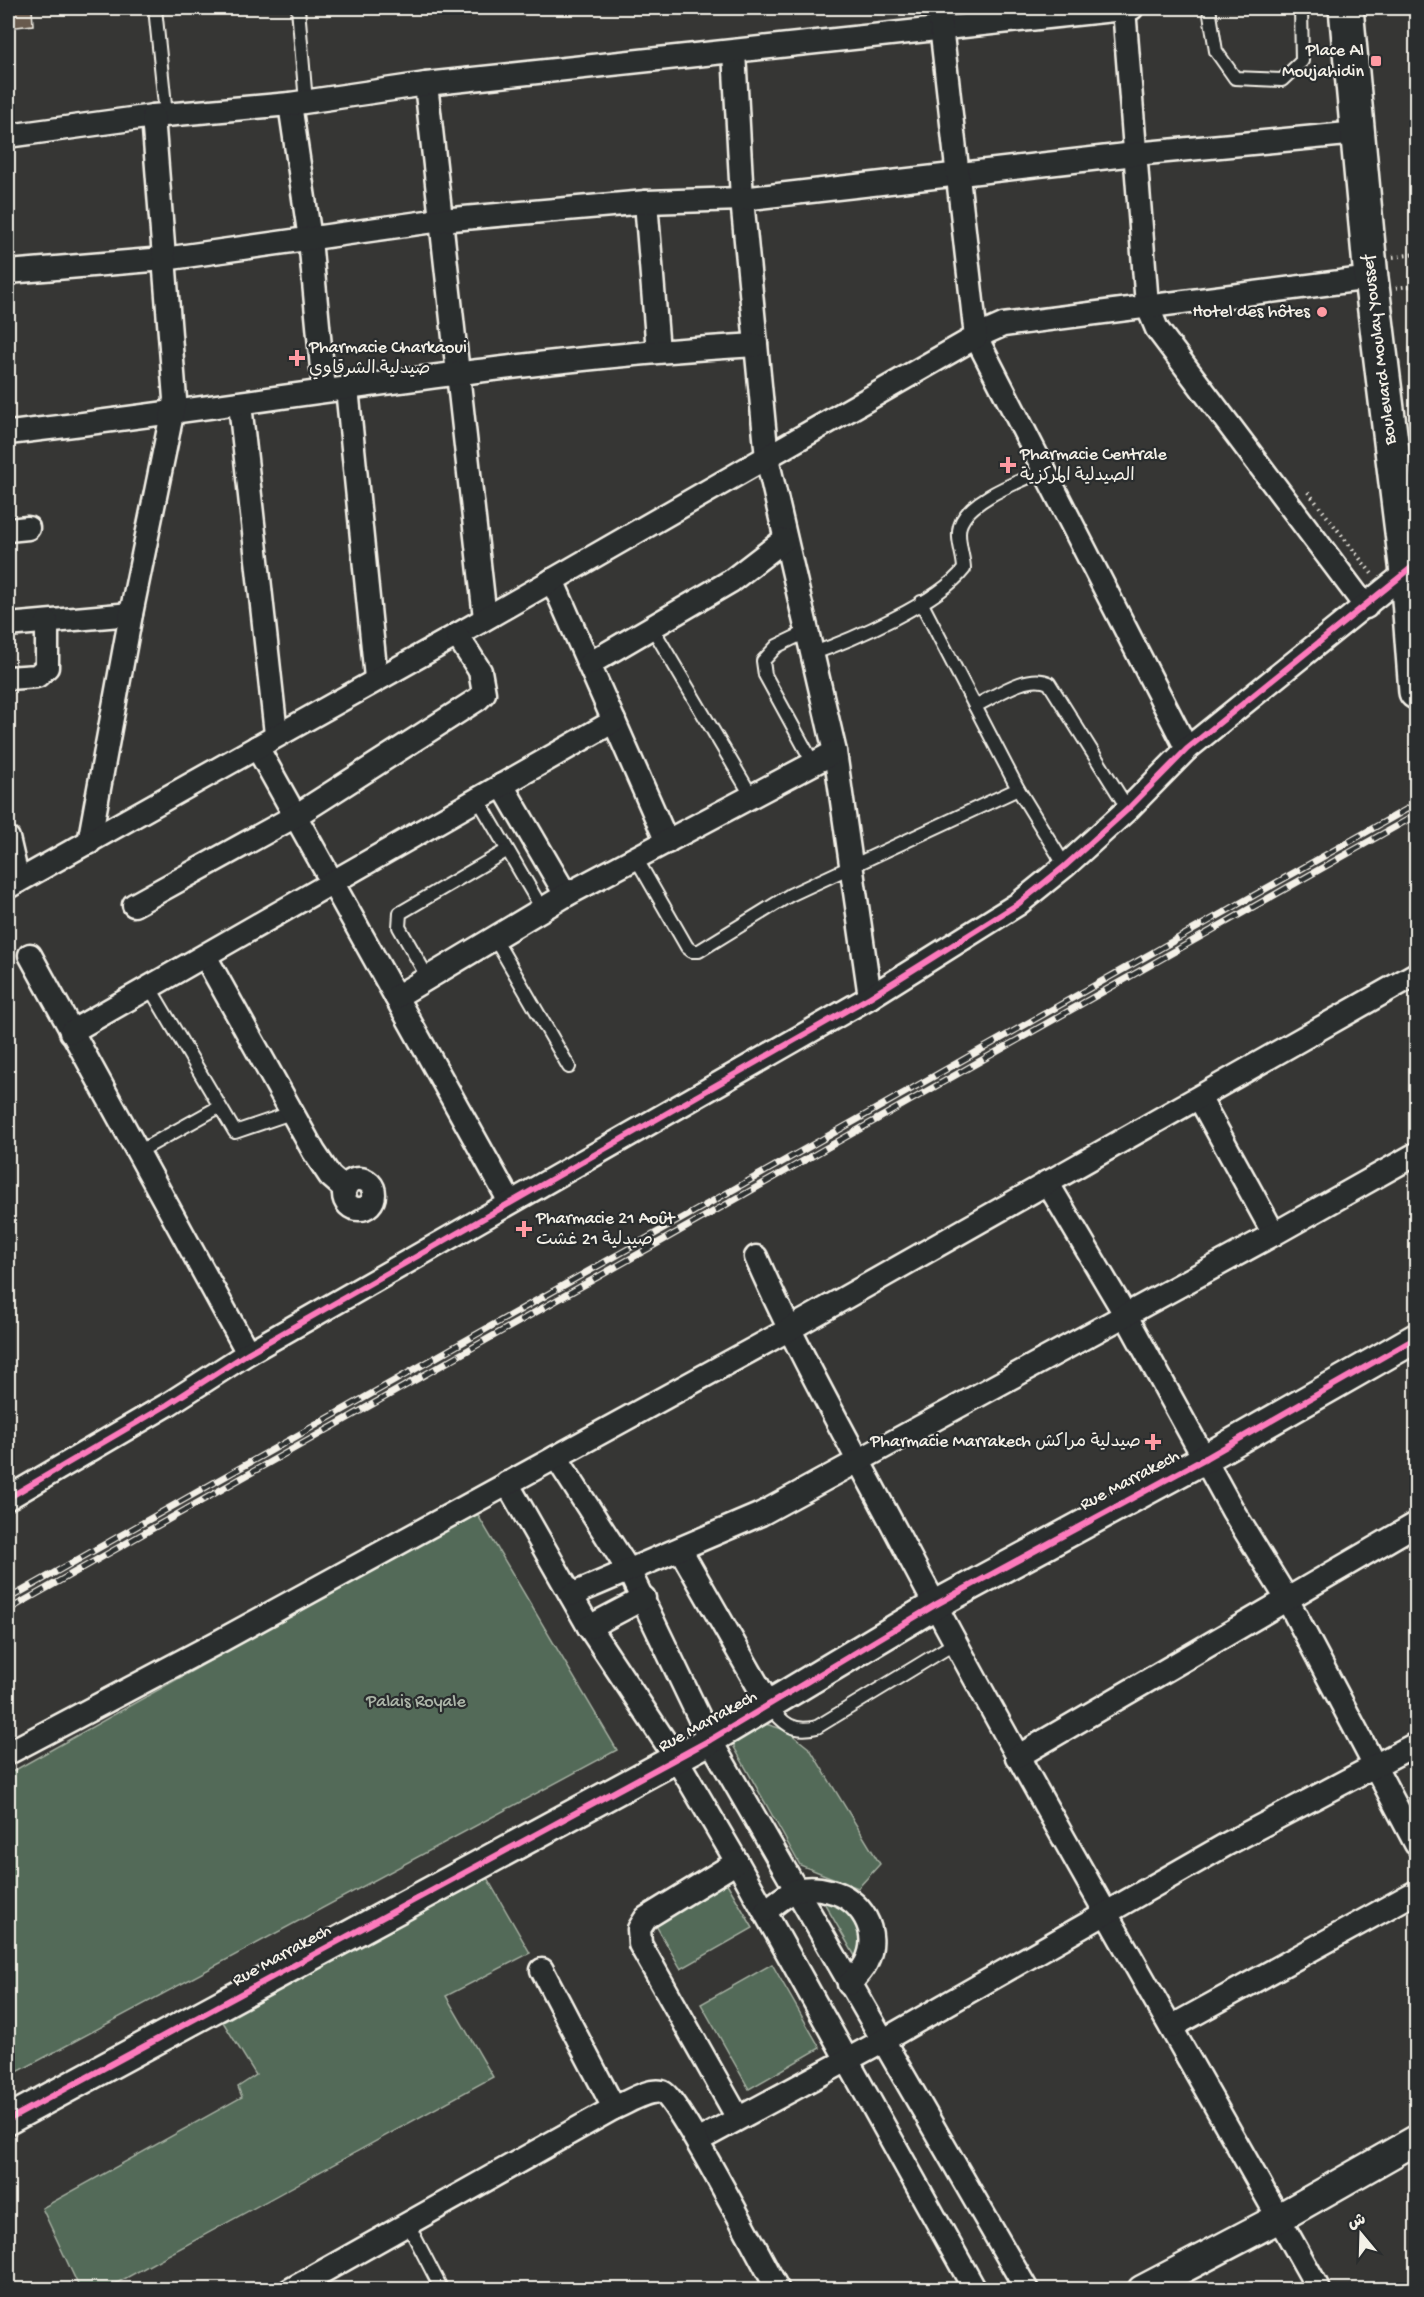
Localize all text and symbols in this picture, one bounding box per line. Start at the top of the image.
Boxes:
place label: Place Al Moujahidin [1282,41,1364,83]
marker: Place Al Moujahidin [1369,54,1383,68]
street label: Boulevard Moulay Youssef [1358,253,1402,447]
place label: Hotel des hôtes [1193,302,1311,323]
marker: Hotel des hôtes [1315,305,1329,319]
place label: Pharmacie Charkaoui صيدلية الشرقاوي [308,338,467,380]
marker: Pharmacie Charkaoui صيدلية الشرقاوي [290,351,304,365]
place label: Pharmacie Centrale الصيدلية المركزية [1019,445,1168,487]
marker: Pharmacie Centrale الصيدلية المركزية [1001,458,1015,472]
place label: Pharmacie 21 Août صيدلية 21 غشت [535,1209,676,1251]
marker: Pharmacie 21 Août صيدلية 21 غشت [517,1222,531,1236]
place label: Pharmacie Marrakech صيدلية مراكش [869,1432,1141,1453]
marker: Pharmacie Marrakech صيدلية مراكش [1146,1435,1160,1449]
street label: Rue Marrakech [1077,1446,1184,1516]
street label: Rue Marrakech [655,1686,761,1758]
park label: Palais Royale [365,1692,466,1713]
street label: Rue Marrakech [229,1920,335,1992]
north arrow [1331,2204,1391,2264]
text: ش [1346,2211,1369,2235]

